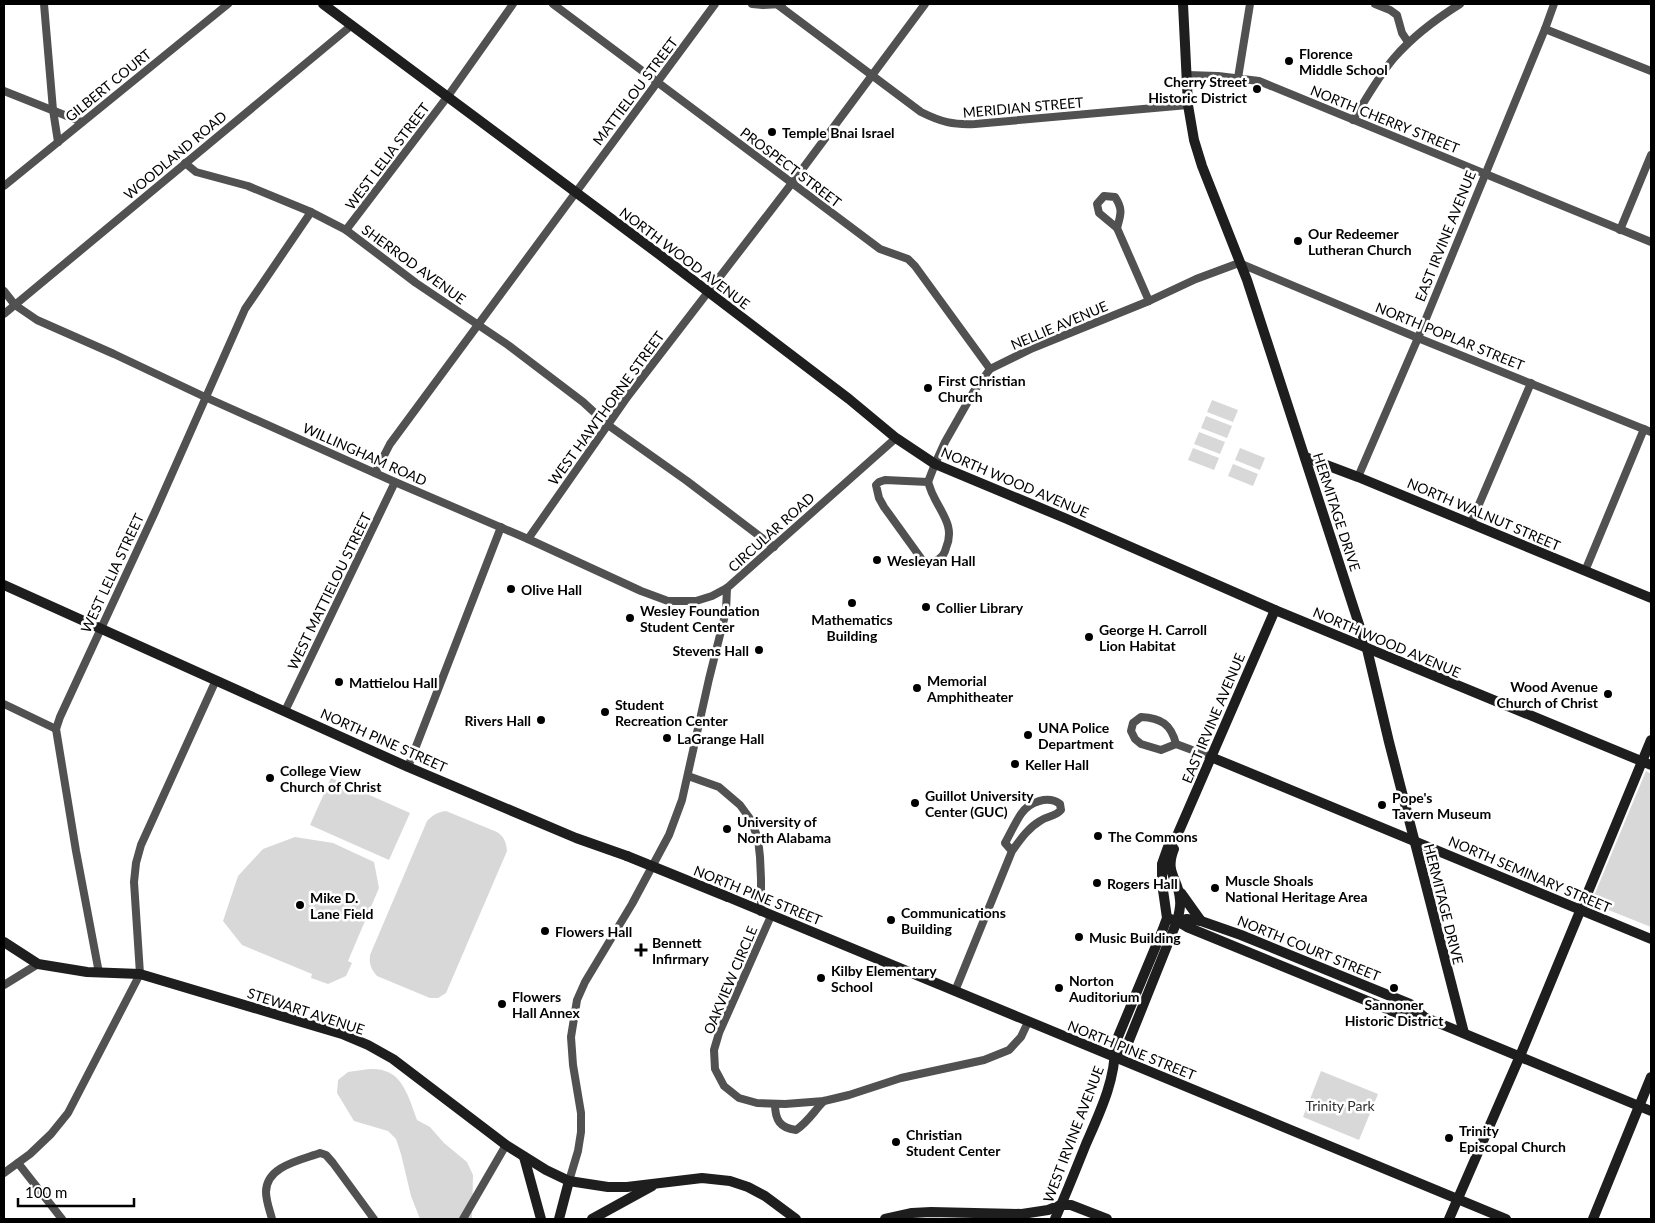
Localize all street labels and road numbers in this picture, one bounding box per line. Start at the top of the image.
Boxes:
street label: MATTIELOU STREET [589,33,682,148]
street label: GILBERT COURT [62,45,155,125]
street label: NORTH CHERRY STREET [1308,81,1463,157]
street label: MERIDIAN STREET [962,93,1085,121]
street label: WEST LELIA STREET [341,99,433,213]
street label: WOODLAND ROAD [120,107,230,203]
street label: PROSPECT STREET [737,123,845,211]
street label: EAST IRVINE AVENUE [1411,168,1479,304]
street label: NORTH WOOD AVENUE [617,203,753,313]
street label: SHERROD AVENUE [359,221,469,307]
street label: NELLIE AVENUE [1008,297,1110,353]
street label: NORTH POPLAR STREET [1373,298,1528,374]
street label: WEST HAWTHORNE STREET [544,327,668,488]
street label: WILLINGHAM ROAD [300,419,430,489]
street label: NORTH WOOD AVENUE [939,443,1091,521]
street label: HERMITAGE DRIVE [1310,451,1364,573]
street label: NORTH WALNUT STREET [1405,474,1564,554]
street label: CIRCULAR ROAD [724,489,818,575]
street label: WEST MATTIELOU STREET [284,509,375,672]
street label: WEST LELIA STREET [77,510,147,635]
street label: NORTH WOOD AVENUE [1311,603,1463,681]
street label: EAST IRVINE AVENUE [1178,650,1248,786]
street label: NORTH PINE STREET [318,704,451,776]
street label: NORTH SEMINARY STREET [1446,832,1614,916]
street label: HERMITAGE DRIVE [1421,842,1467,966]
street label: NORTH PINE STREET [691,862,825,929]
street label: NORTH COURT STREET [1235,912,1384,985]
street label: OAKVIEW CIRCLE [700,923,760,1037]
street label: STEWART AVENUE [245,984,367,1038]
street label: NORTH PINE STREET [1065,1017,1199,1084]
street label: WEST IRVINE AVENUE [1039,1063,1107,1205]

